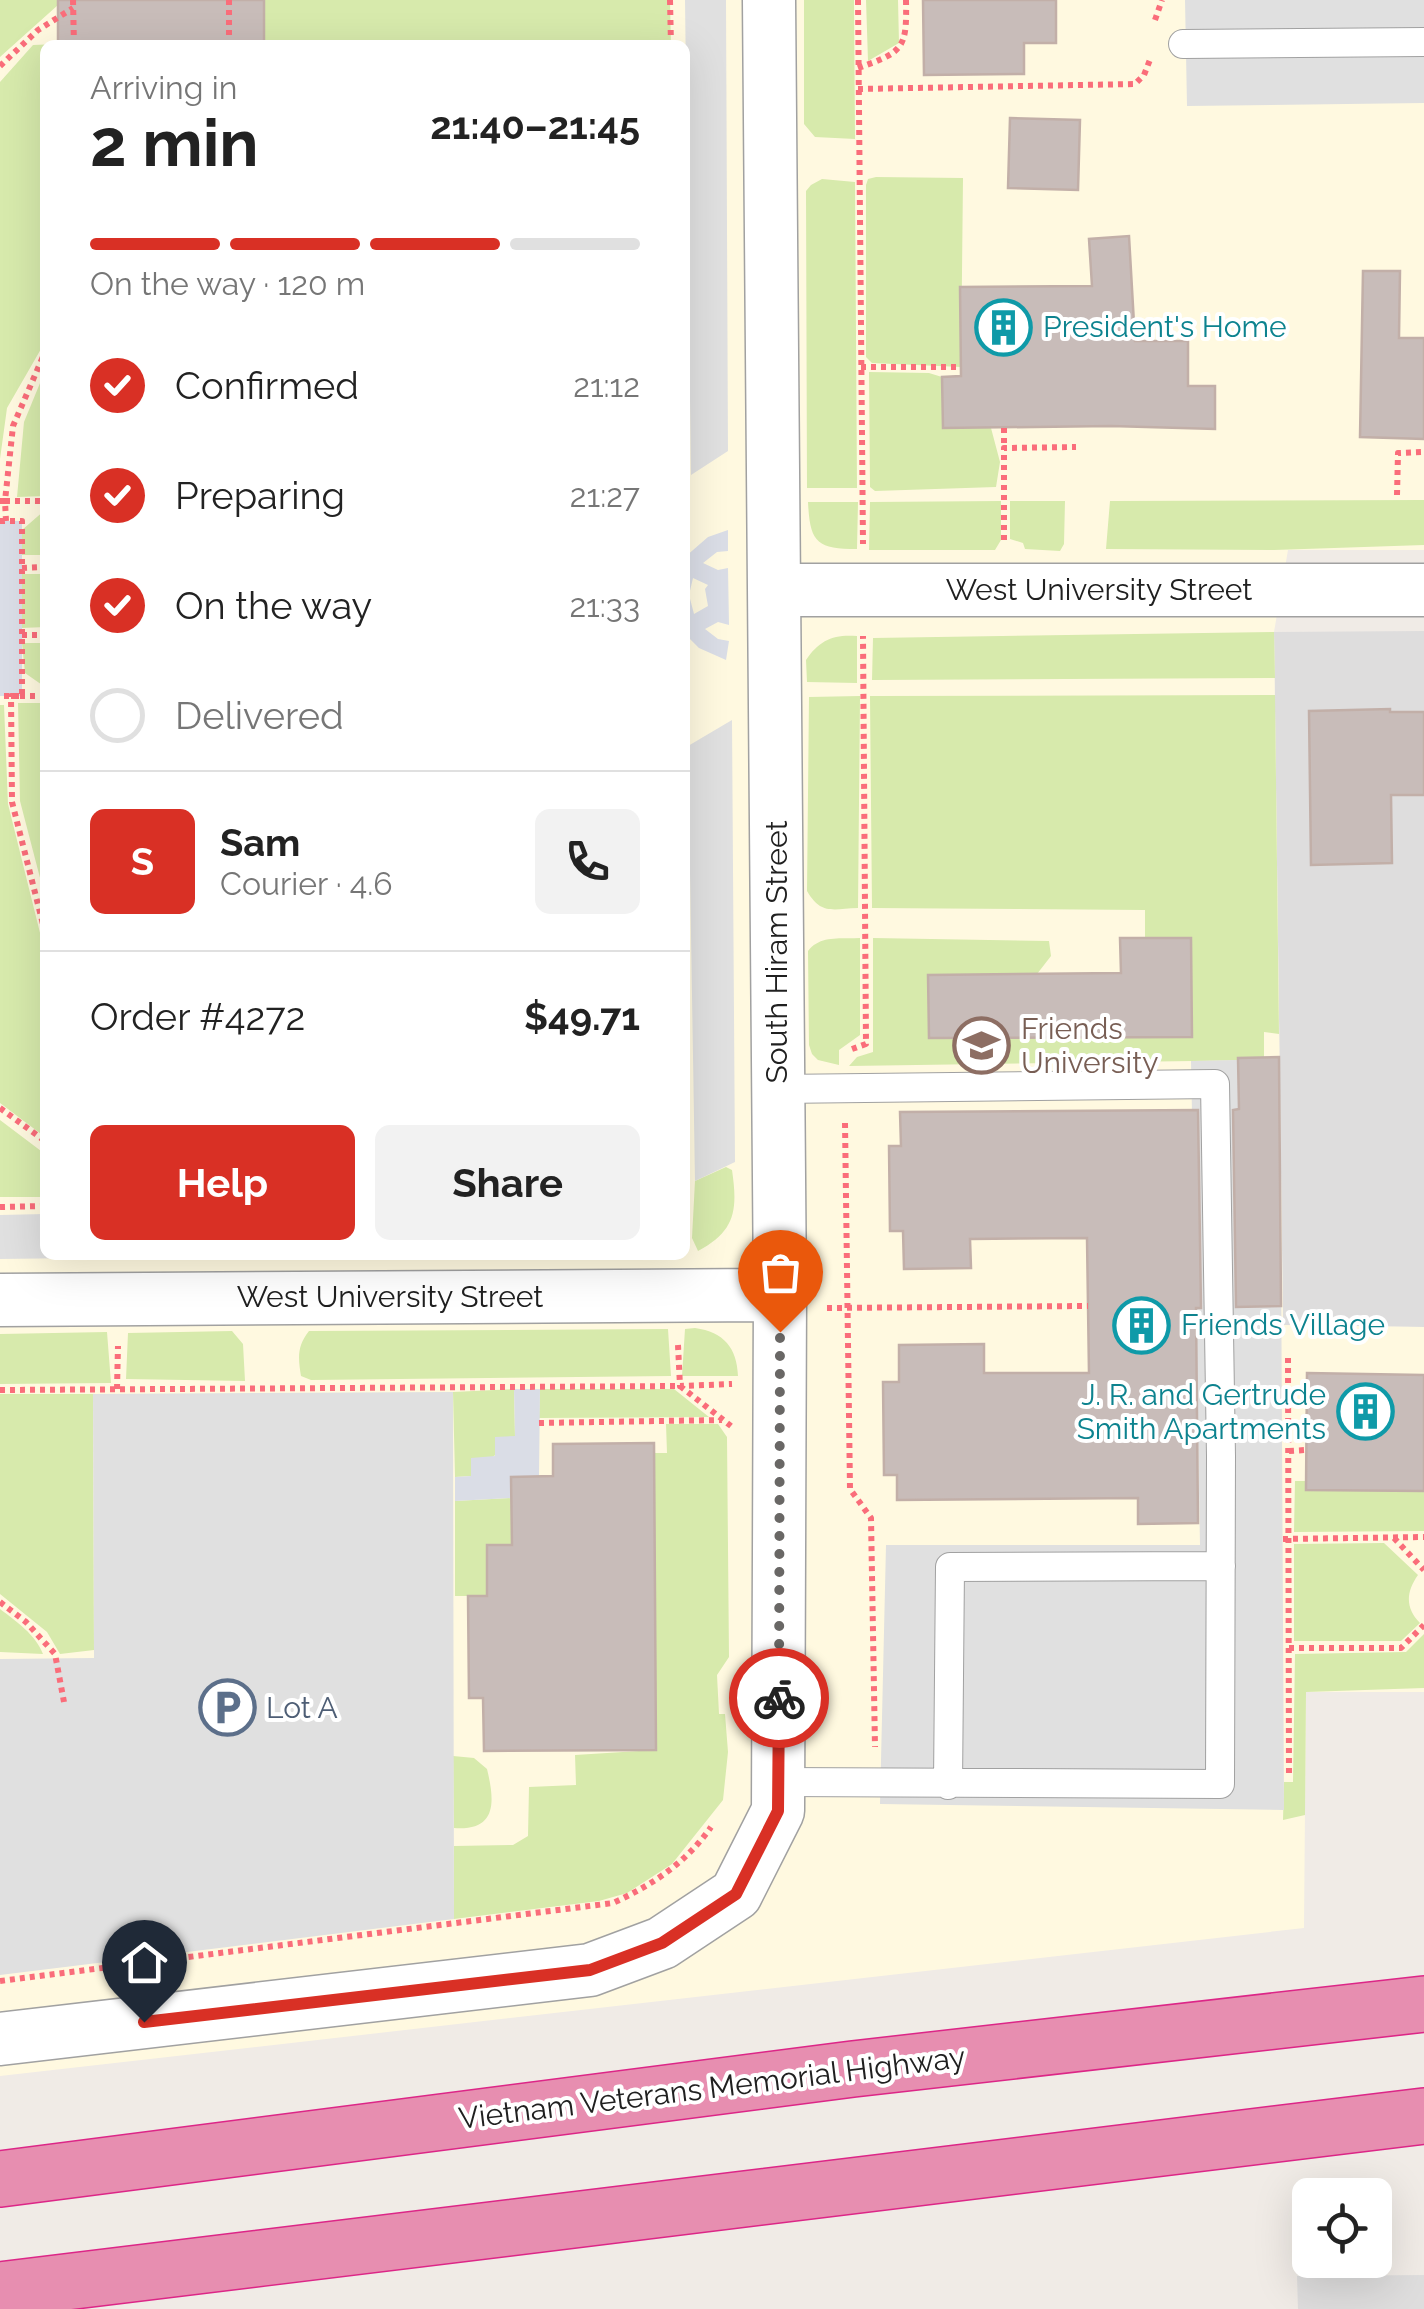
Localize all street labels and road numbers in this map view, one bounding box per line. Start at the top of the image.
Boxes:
street label: West University Street [946,572,1252,607]
street label: South Hiram Street [759,821,794,1083]
street label: West University Street [237,1279,543,1314]
street label: Vietnam Veterans Memorial Highway [457,2039,967,2136]

